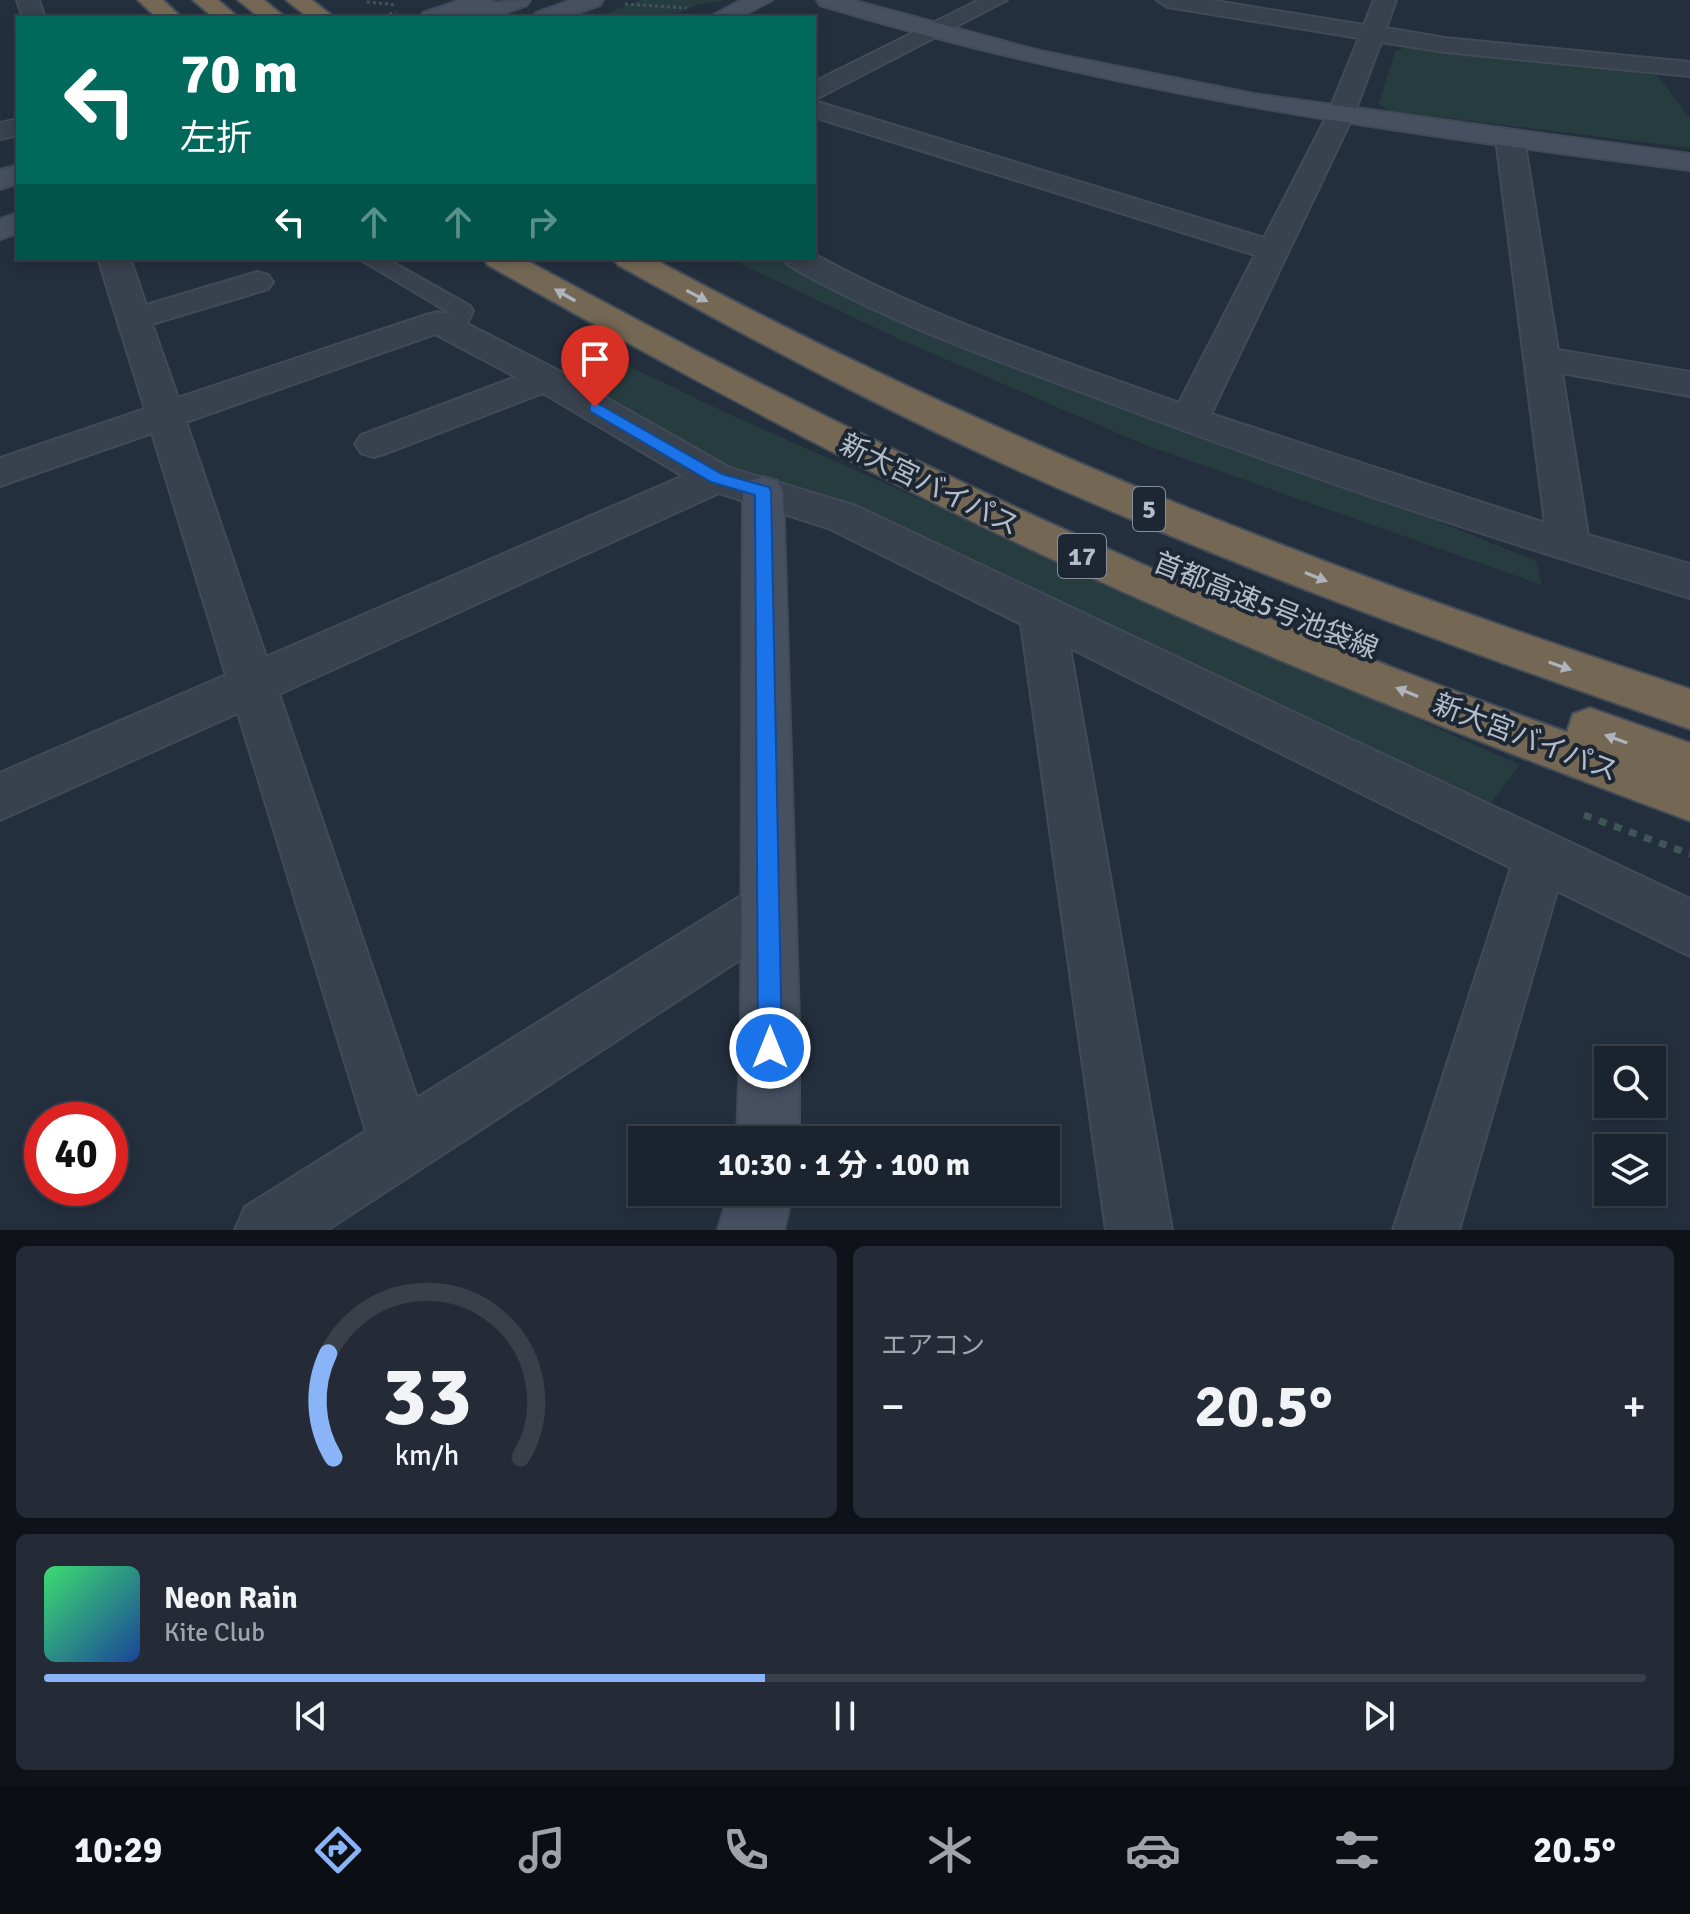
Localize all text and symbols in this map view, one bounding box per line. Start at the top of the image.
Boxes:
text: 70 m [180,39,298,108]
icon: left [48,48,152,152]
text: 左折 [180,116,252,161]
icon: left [268,200,312,244]
icon: ahead [352,200,396,244]
icon: ahead [436,200,480,244]
icon: right [520,200,564,244]
one-way arrow [553,288,576,302]
one-way arrow [686,290,709,303]
pin [561,325,629,407]
icon: arrive [573,337,617,381]
street label: 新大宮バイパス [834,427,1025,543]
road number: 5 [1133,487,1165,531]
road number: 17 [1058,534,1106,578]
street label: 首都高速5号池袋線 [1148,545,1383,666]
one-way arrow [1304,571,1328,584]
one-way arrow [1549,660,1573,672]
one-way arrow [1395,685,1419,698]
street label: 新大宮バイパス [1428,687,1623,789]
one-way arrow [1604,732,1628,745]
position arrow [728,1006,812,1090]
map controls [1594,1046,1666,1206]
button: search [1594,1046,1666,1118]
speed limit sign: 40 [24,1102,128,1206]
button: layers [1594,1134,1666,1206]
text: 10:30 · 1 分 · 100 m [718,1147,970,1184]
text: エアコン [881,1330,985,1362]
text: 33 [382,1346,471,1448]
text: 20.5° [1194,1370,1333,1444]
text: − [881,1380,905,1434]
text: + [1622,1380,1646,1434]
text: km/h [394,1438,459,1473]
text: Neon Rain [164,1580,298,1617]
text: Kite Club [164,1617,265,1649]
icon: previous [289,1694,333,1738]
icon: pause [823,1694,867,1738]
icon: next [1357,1694,1401,1738]
icon: directions [310,1822,366,1878]
icon: music [514,1822,570,1878]
icon: phone [718,1822,774,1878]
icon: climate [922,1822,978,1878]
icon: car [1125,1822,1181,1878]
icon: filters [1329,1822,1385,1878]
text: 10:29 [74,1828,162,1873]
text: 20.5° [1533,1828,1616,1873]

